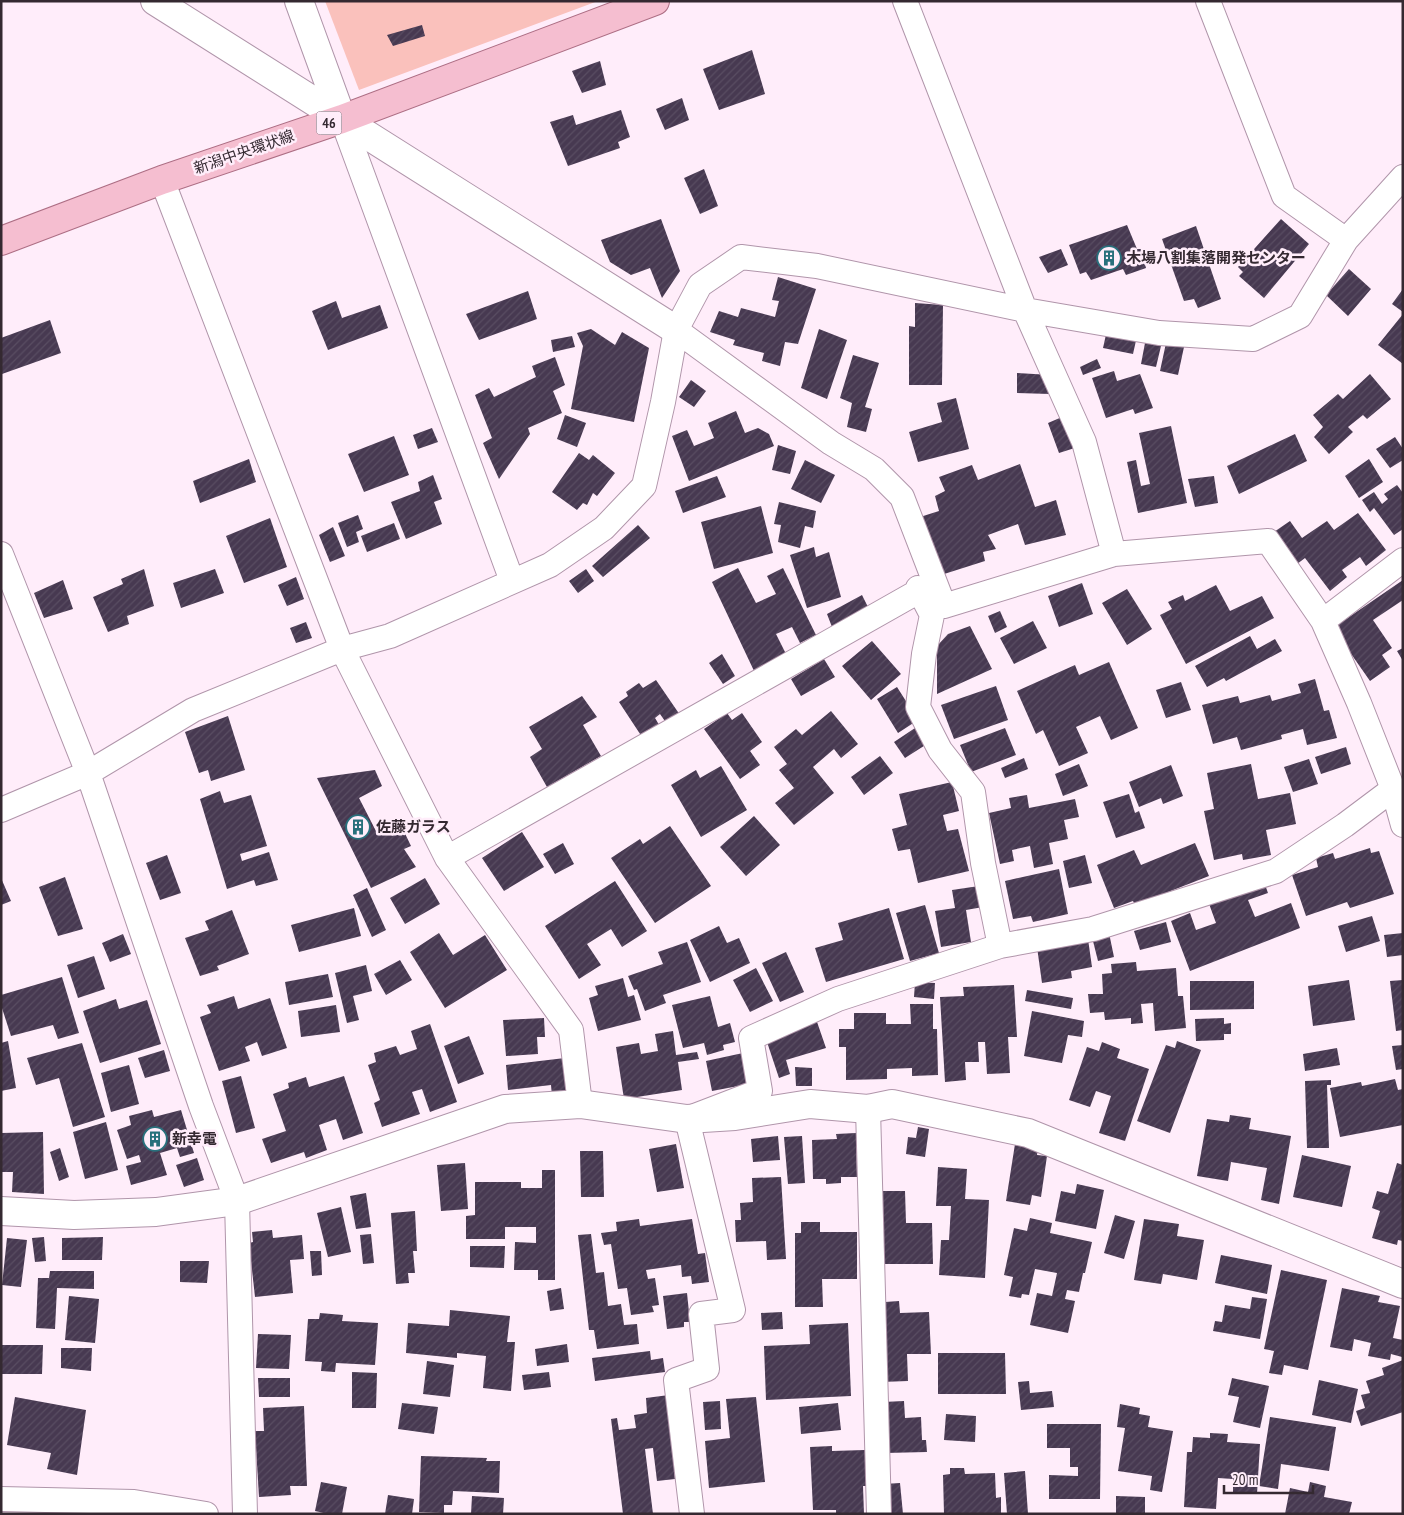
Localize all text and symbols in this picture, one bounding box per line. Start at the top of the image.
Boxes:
road number: 46 [316,112,342,134]
street label: 新潟中央環状線 [191,125,297,178]
building icon: 木場八割集落開発センター [1096,245,1122,271]
place label: 木場八割集落開発センター [1126,248,1306,267]
building icon: 佐藤ガラス [345,814,371,840]
place label: 佐藤ガラス [376,817,451,836]
building icon: 新幸電 [142,1126,168,1152]
place label: 新幸電 [172,1129,217,1148]
scale bar [1224,1462,1313,1494]
text: 20 m [1232,1470,1258,1489]

